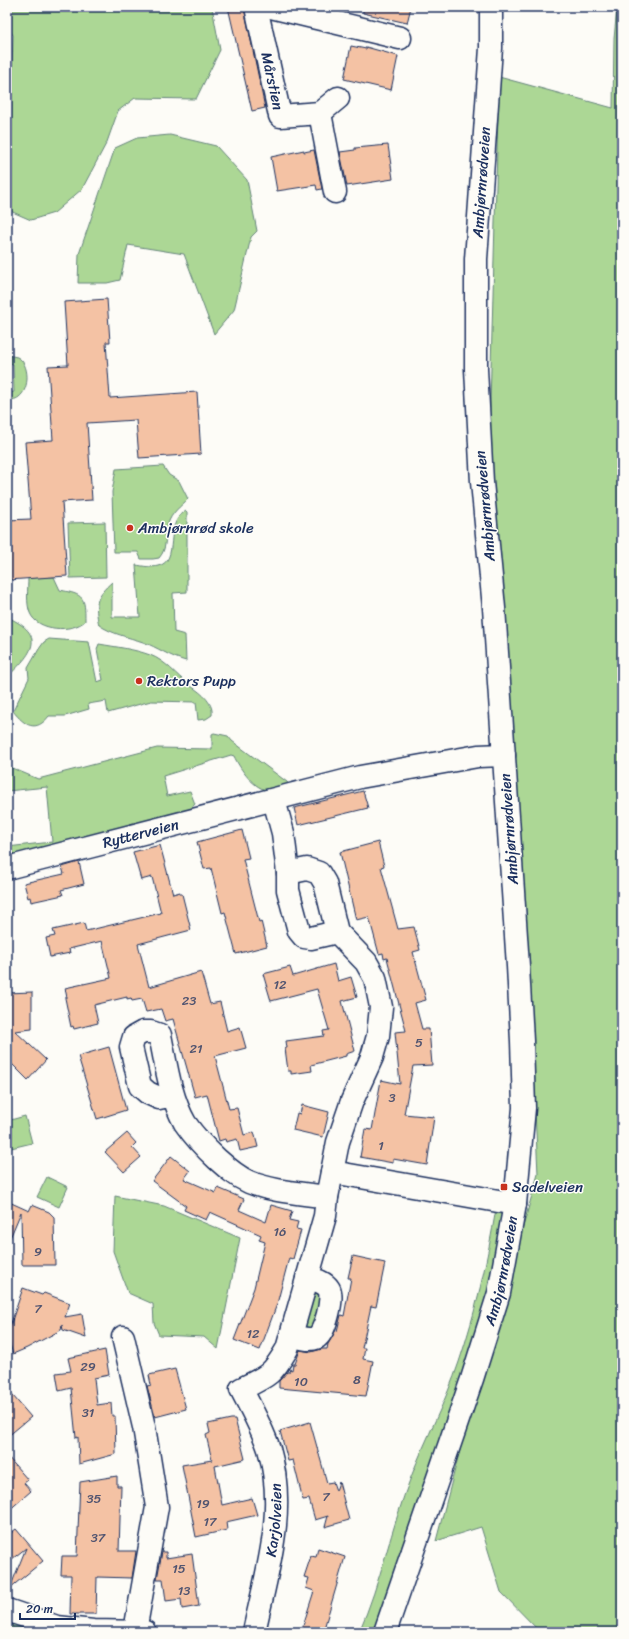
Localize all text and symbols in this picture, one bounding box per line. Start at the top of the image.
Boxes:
street label: Mårstien [253,50,291,113]
street label: Ambjørnrødveien [464,126,498,240]
street label: Ambjørnrødveien [467,449,503,564]
place label: Ambjørnrød skole [137,515,254,541]
marker: Ambjørnrød skole [125,523,135,533]
place label: Rektors Pupp [147,668,236,694]
marker: Rektors Pupp [134,676,144,686]
street label: Ambjørnrødveien [492,772,526,887]
street label: Rytterveien [100,811,182,856]
house number: 12 [273,973,287,996]
house number: 23 [182,989,196,1012]
house number: 5 [415,1031,423,1054]
house number: 21 [189,1037,203,1060]
house number: 3 [388,1086,396,1109]
house number: 1 [378,1134,384,1157]
place label: Sadelveien [512,1174,583,1200]
marker: Sadelveien [499,1182,509,1192]
street label: Ambjørnrødveien [476,1214,526,1330]
house number: 16 [274,1220,286,1243]
house number: 9 [34,1240,42,1263]
house number: 7 [34,1297,43,1320]
house number: 12 [246,1322,260,1345]
house number: 29 [80,1355,96,1378]
house number: 8 [353,1368,361,1391]
house number: 10 [294,1370,308,1393]
house number: 31 [82,1401,95,1424]
street label: Karjolveien [258,1482,289,1559]
house number: 7 [322,1485,331,1508]
house number: 35 [86,1487,102,1510]
house number: 19 [196,1492,210,1515]
house number: 17 [203,1510,218,1533]
house number: 37 [91,1526,107,1549]
house number: 15 [172,1557,186,1580]
house number: 13 [178,1579,190,1602]
scale bar [20,1595,75,1621]
text: 20 m [26,1598,53,1620]

